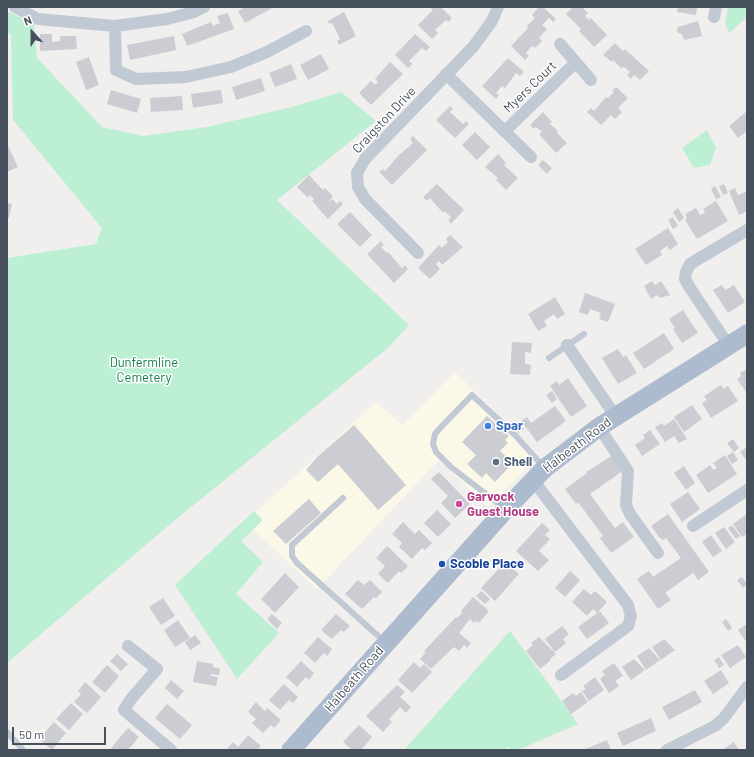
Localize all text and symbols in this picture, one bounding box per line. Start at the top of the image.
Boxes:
north arrow [12,12,52,52]
text: N [22,13,33,28]
street label: Myers Court [500,58,560,116]
street label: Craigston Drive [349,83,419,157]
park label: Dunfermline Cemetery [110,355,178,386]
street label: Halbeath Road [540,414,614,476]
place label: Spar [496,418,523,434]
marker: Spar [483,421,493,431]
place label: Shell [504,454,532,470]
marker: Shell [491,457,501,467]
place label: Garvock Guest House [467,489,539,520]
marker: Garvock Guest House [454,499,464,509]
place label: Scobie Place [450,556,524,572]
marker: Scobie Place [437,559,447,569]
street label: Halbeath Road [321,643,387,715]
scale bar [14,719,108,745]
text: 50 m [19,727,44,741]

